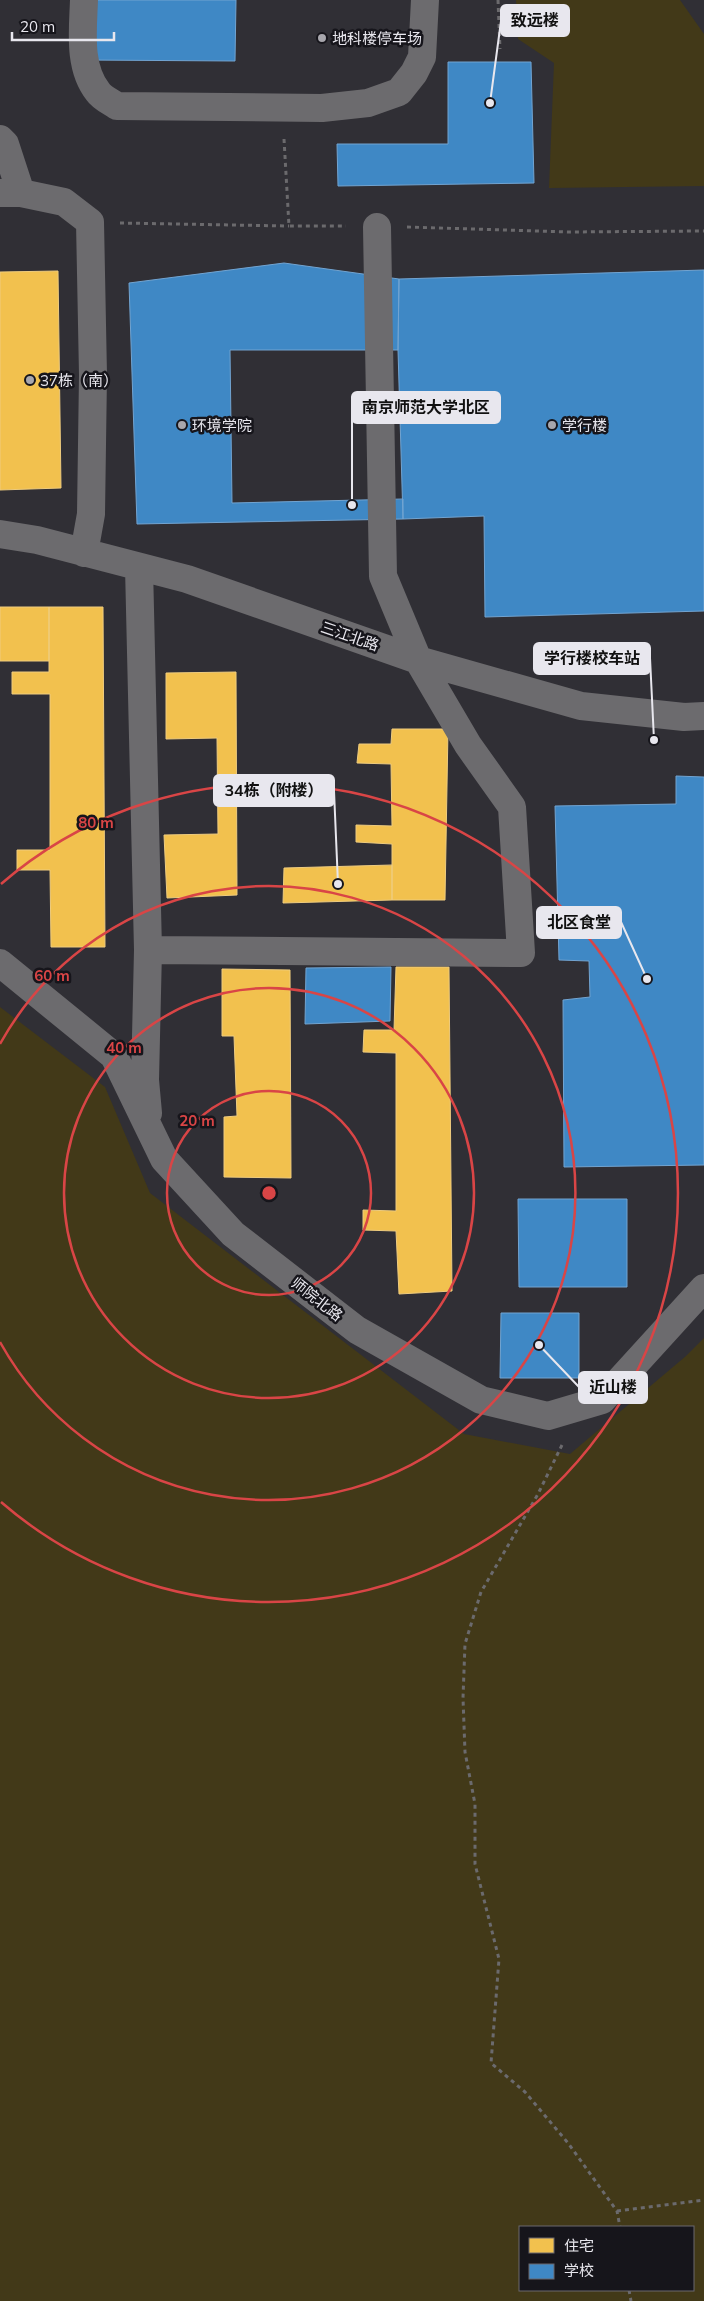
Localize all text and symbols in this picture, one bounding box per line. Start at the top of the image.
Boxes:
callout: 致远楼 [501,5,569,36]
scale bar [12,10,115,42]
text: 致远楼 [511,10,559,30]
text: 20 m [20,17,55,36]
place label: 地科楼停车场 [332,29,422,48]
marker: 地科楼停车场 [316,32,328,44]
place label: 37栋（南） [40,371,118,390]
marker: 37栋（南） [24,374,36,386]
callout: 南京师范大学北区 [352,392,500,423]
text: 南京师范大学北区 [362,397,490,417]
place label: 环境学院 [192,416,252,435]
place label: 学行楼 [562,416,607,435]
marker: 环境学院 [176,419,188,431]
marker: 学行楼 [546,419,558,431]
street label: 三江北路 [319,617,381,655]
callout: 学行楼校车站 [534,643,650,674]
text: 学行楼校车站 [544,648,640,668]
callout: 34栋（附楼） [214,775,334,806]
text: 34栋（附楼） [224,780,324,800]
text: 80 m [78,813,114,832]
callout: 北区食堂 [537,907,621,938]
text: 北区食堂 [547,912,611,932]
text: 60 m [34,966,70,985]
text: 40 m [106,1038,142,1057]
text: 20 m [179,1111,215,1130]
centre of rings [260,1184,278,1202]
street label: 师院北路 [288,1273,346,1325]
callout: 近山楼 [579,1372,647,1403]
text: 近山楼 [589,1377,637,1397]
legend [519,2226,694,2291]
text: 住宅 [564,2236,594,2255]
text: 学校 [564,2261,594,2280]

